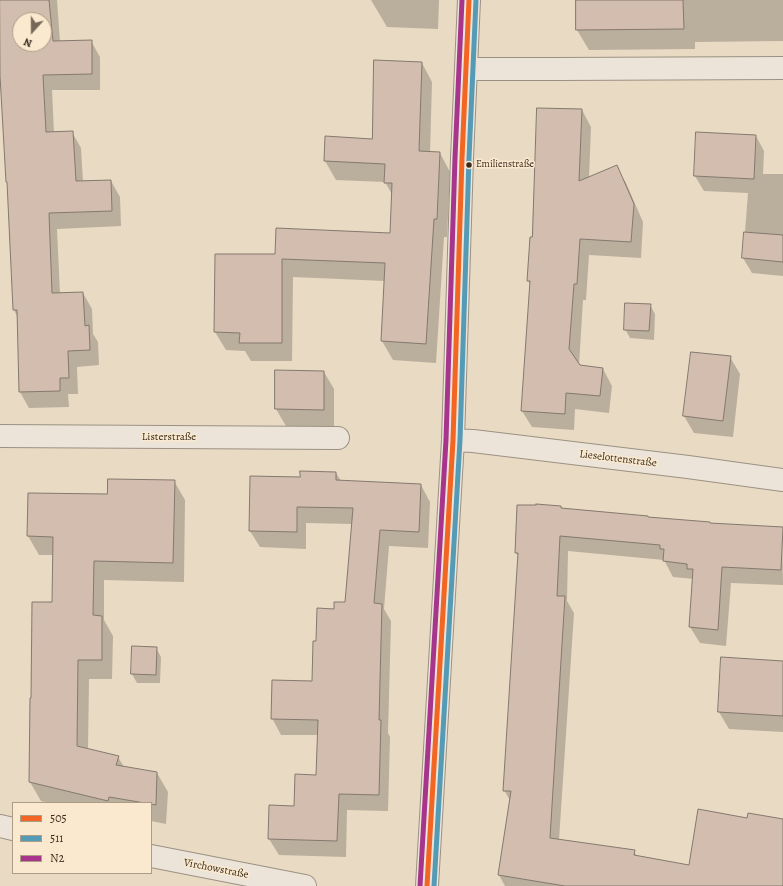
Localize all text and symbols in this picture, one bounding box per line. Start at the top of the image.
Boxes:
north arrow [12,12,52,52]
text: N [21,34,34,51]
place label: Emilienstraße [476,159,534,171]
marker: Emilienstraße [464,160,474,170]
street label: Listerstraße [142,430,196,444]
street label: Lieselottenstraße [578,448,658,470]
legend [12,802,152,874]
text: 505 [50,810,67,826]
text: 511 [50,830,63,846]
text: N2 [50,850,64,866]
street label: Virchowstraße [182,856,250,882]

